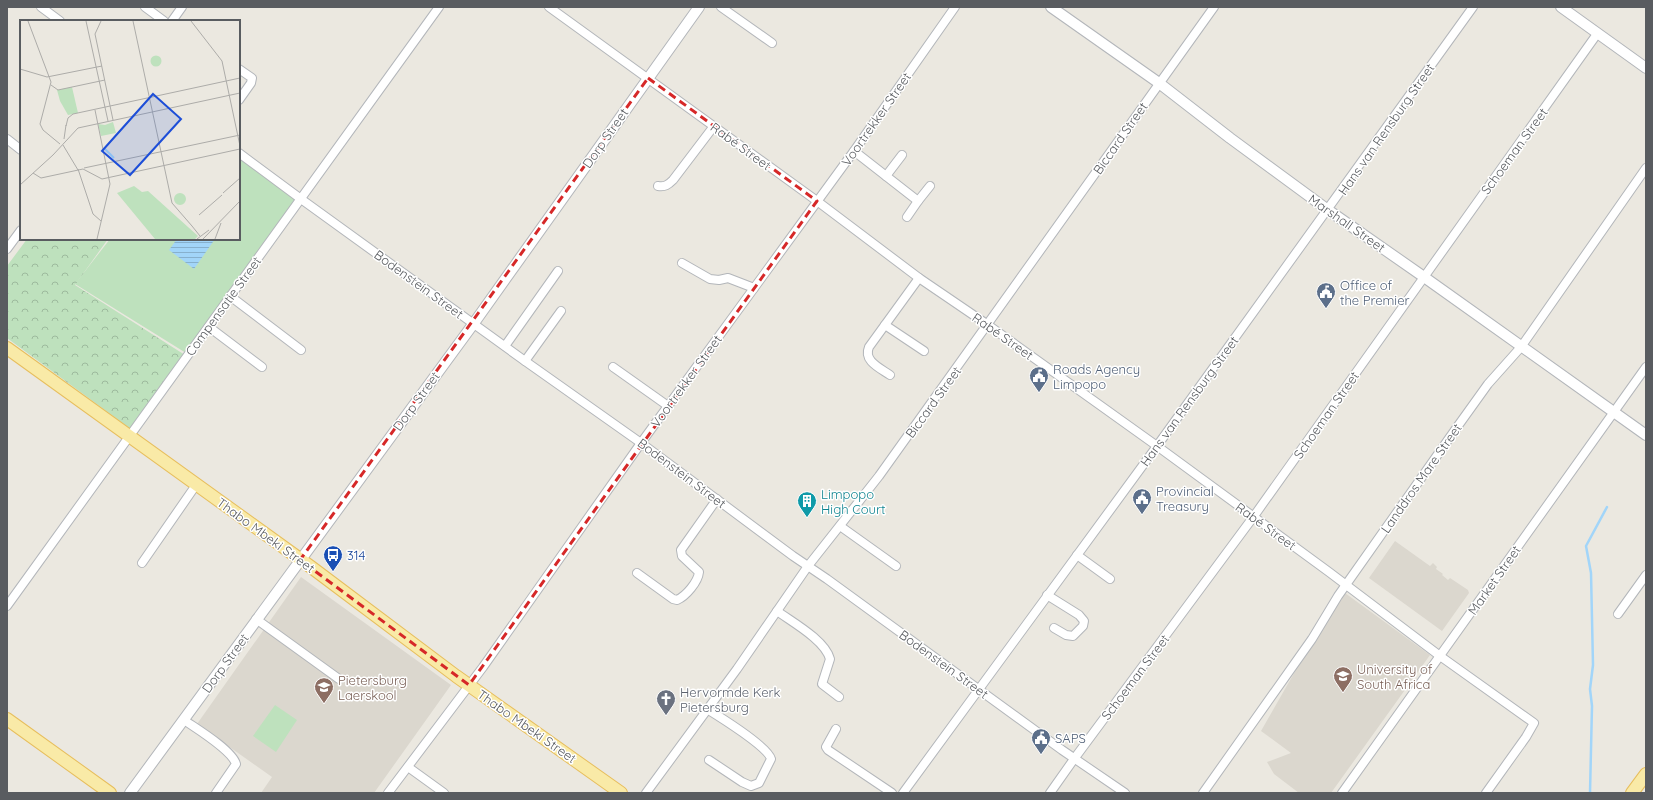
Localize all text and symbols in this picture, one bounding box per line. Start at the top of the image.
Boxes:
inset map [20,20,240,240]
street label: Hans van Rensburg Street [1334,60,1438,198]
street label: Voortrekker Street [838,69,914,169]
street label: Biccard Street [1089,99,1151,177]
street label: Dorp Street [579,105,631,171]
street label: Schoeman Street [1477,105,1551,197]
street label: Rabé Street [708,119,774,173]
street label: Marshall Street [1306,191,1388,255]
street label: Bodenstein Street [371,246,467,322]
street label: Compensatie Street [182,253,264,359]
place label: Office of the Premier [1340,277,1410,308]
public building icon: Office of the Premier [1315,281,1337,309]
street label: Rabé Street [969,309,1037,363]
street label: Voortrekker Street [647,332,725,430]
street label: Hans van Rensburg Street [1136,333,1242,469]
place label: Roads Agency Limpopo [1053,361,1140,392]
street label: Biccard Street [902,363,964,441]
public building icon: Roads Agency Limpopo [1028,365,1050,393]
street label: Dorp Street [389,368,443,434]
street label: Schoeman Street [1290,368,1362,462]
street label: Landdros Mare Street [1377,420,1465,536]
street label: Bodenstein Street [635,435,729,511]
place label: Provincial Treasury [1156,483,1214,514]
place label: Limpopo High Court [821,486,885,517]
public building icon: Provincial Treasury [1131,487,1153,515]
building icon: Limpopo High Court [796,490,818,518]
street label: Thabo Mbeki Street [214,494,318,576]
street label: Rabé Street [1233,499,1299,553]
street label: Market Street [1464,542,1524,618]
bus stop icon: 314 [322,544,344,572]
place label: 314 [347,547,365,563]
street label: Bodenstein Street [896,626,992,702]
street label: Dorp Street [198,630,252,696]
street label: Schoeman Street [1098,631,1172,723]
place label: University of South Africa [1357,661,1433,692]
school or university icon: University of South Africa [1332,665,1354,693]
place label: Pietersburg Laerskool [338,672,407,703]
school or university icon: Pietersburg Laerskool [313,676,335,704]
place label: Hervormde Kerk Pietersburg [680,684,781,715]
street label: Thabo Mbeki Street [474,686,580,766]
church icon: Hervormde Kerk Pietersburg [655,688,677,716]
public building icon: SAPS [1030,727,1052,755]
place label: SAPS [1055,730,1086,746]

